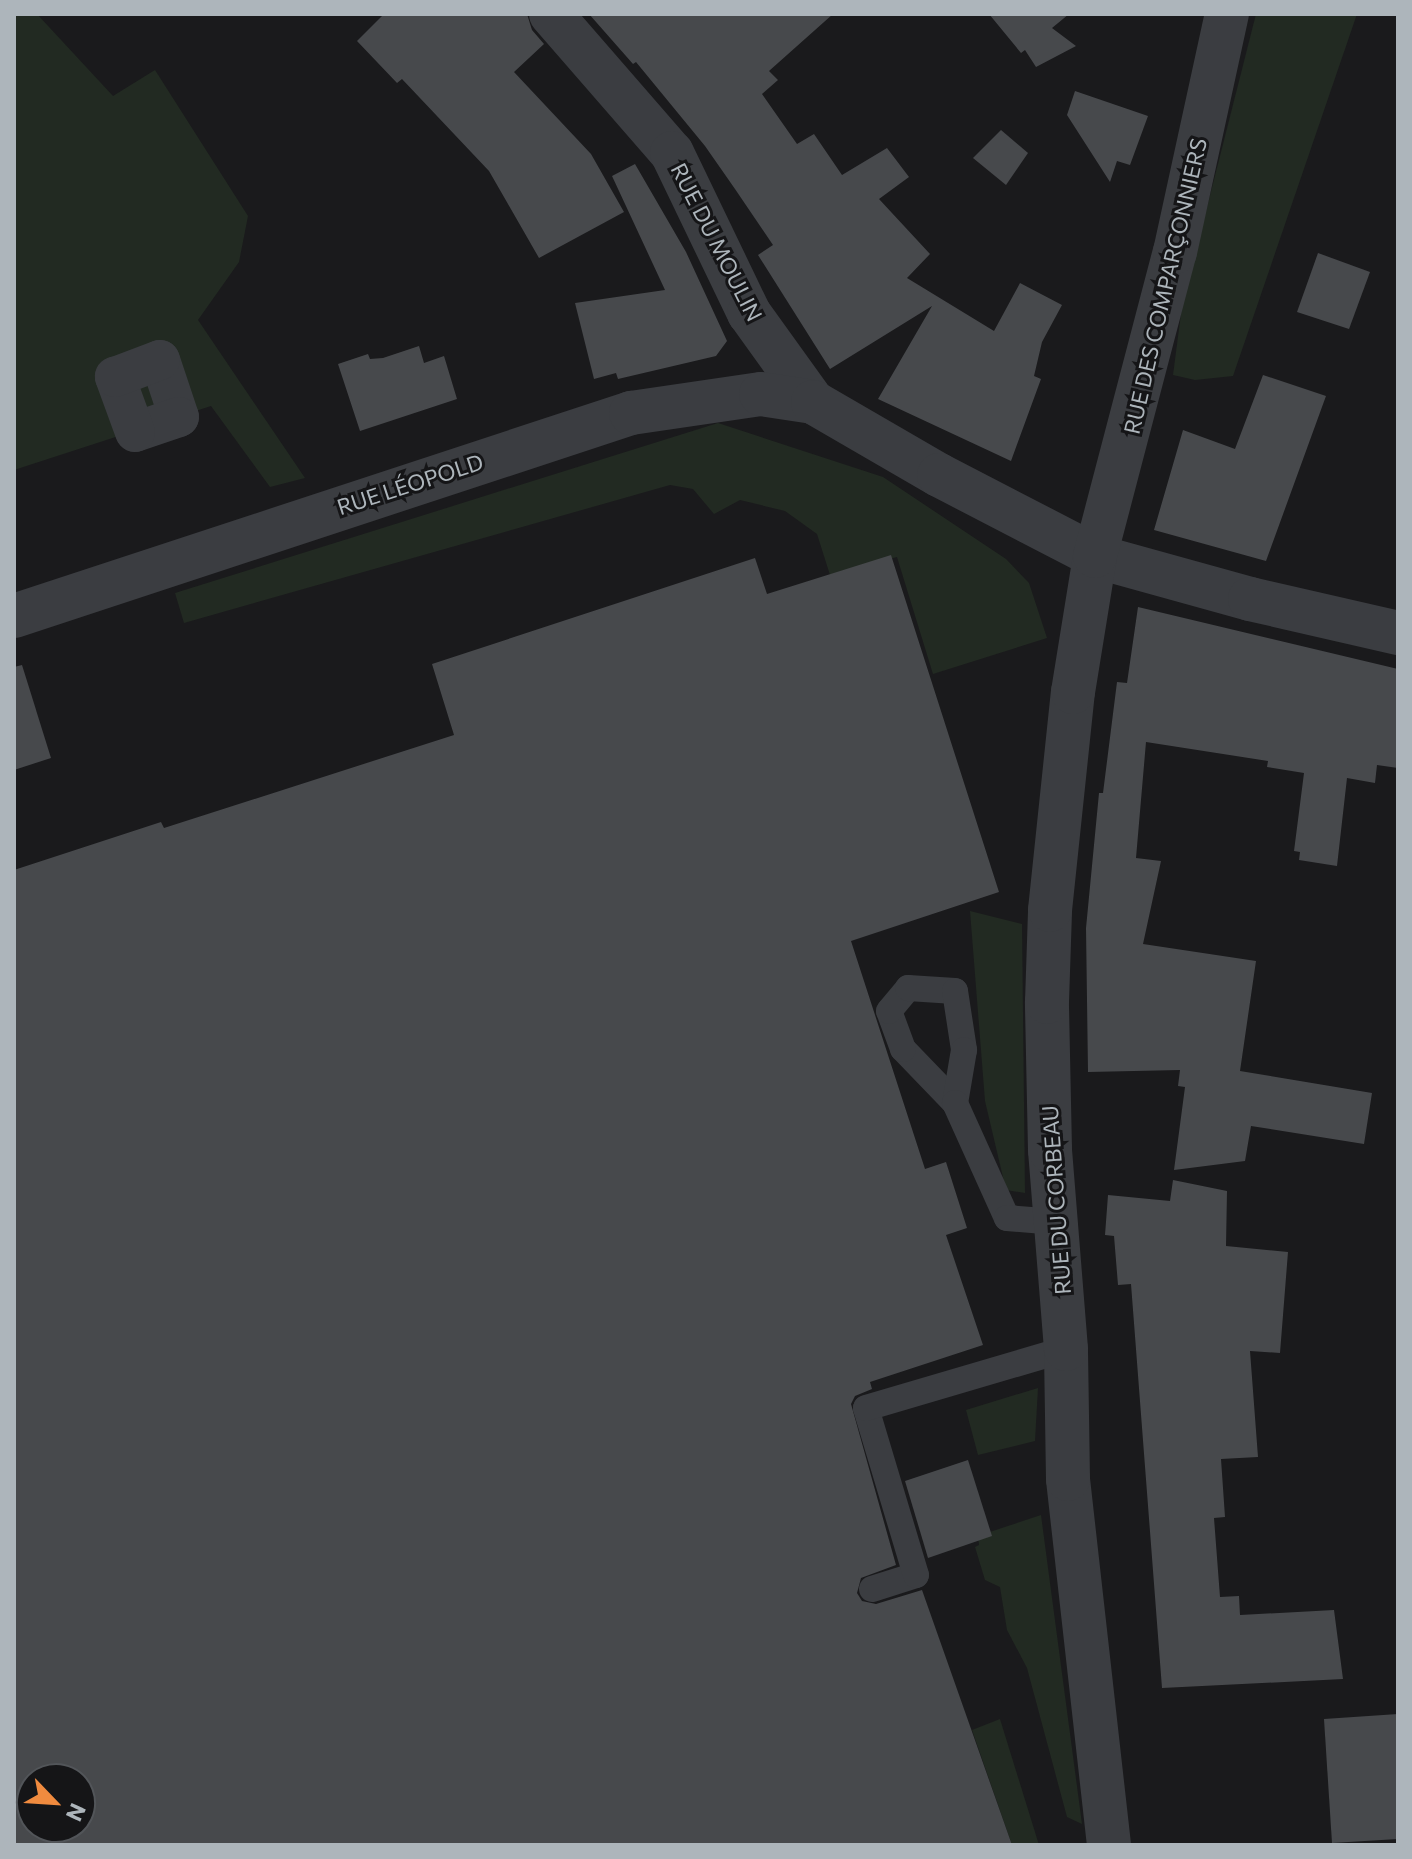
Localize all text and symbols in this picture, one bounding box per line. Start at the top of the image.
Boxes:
street label: RUE DES COMPARÇONNIERS [1118,135,1212,437]
street label: RUE DU MOULIN [666,158,768,326]
street label: RUE LÉOPOLD [334,448,486,520]
street label: RUE DU CORBEAU [1036,1104,1076,1296]
north arrow [16,1763,96,1843]
text: N [61,1799,92,1826]

